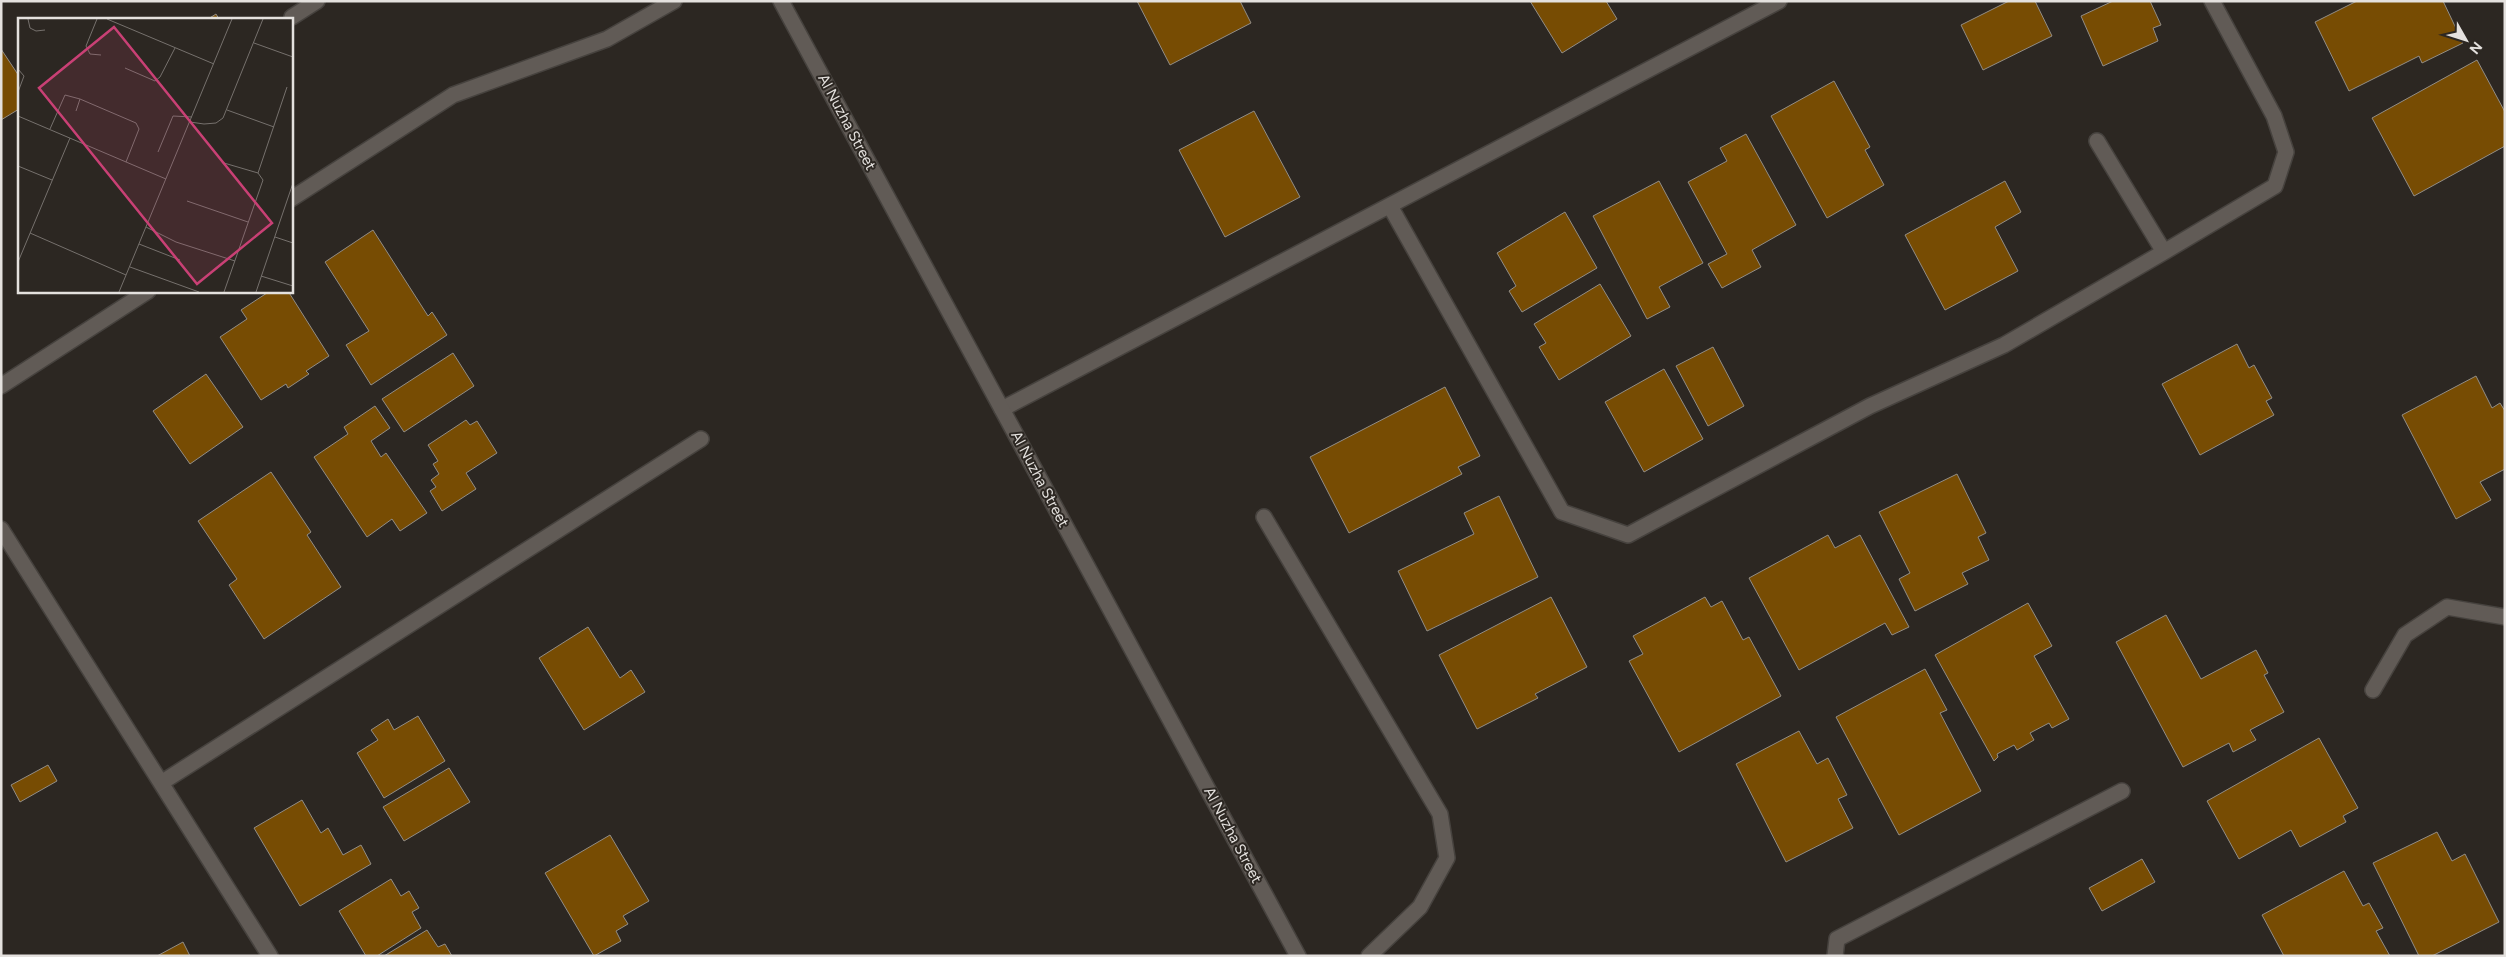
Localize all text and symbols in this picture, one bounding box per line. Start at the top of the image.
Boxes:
north arrow [2441,15,2491,65]
inset map [18,18,292,292]
text: N [2466,38,2486,57]
street label: Al Nuzha Street [814,71,880,173]
street label: Al Nuzha Street [1007,428,1073,530]
street label: Al Nuzha Street [1200,784,1266,886]

